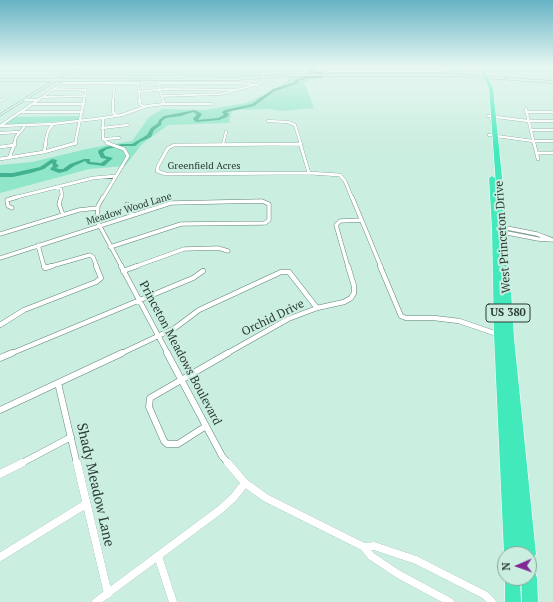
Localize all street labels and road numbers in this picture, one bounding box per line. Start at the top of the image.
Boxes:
street label: Greenfield Acres [167,160,241,172]
street label: West Princeton Drive [492,180,514,294]
street label: Meadow Wood Lane [85,190,173,228]
street label: Princeton Meadows Boulevard [136,278,224,428]
street label: Orchid Drive [239,297,307,339]
road number: US 380 [486,304,530,322]
street label: Shady Meadow Lane [73,422,117,548]

